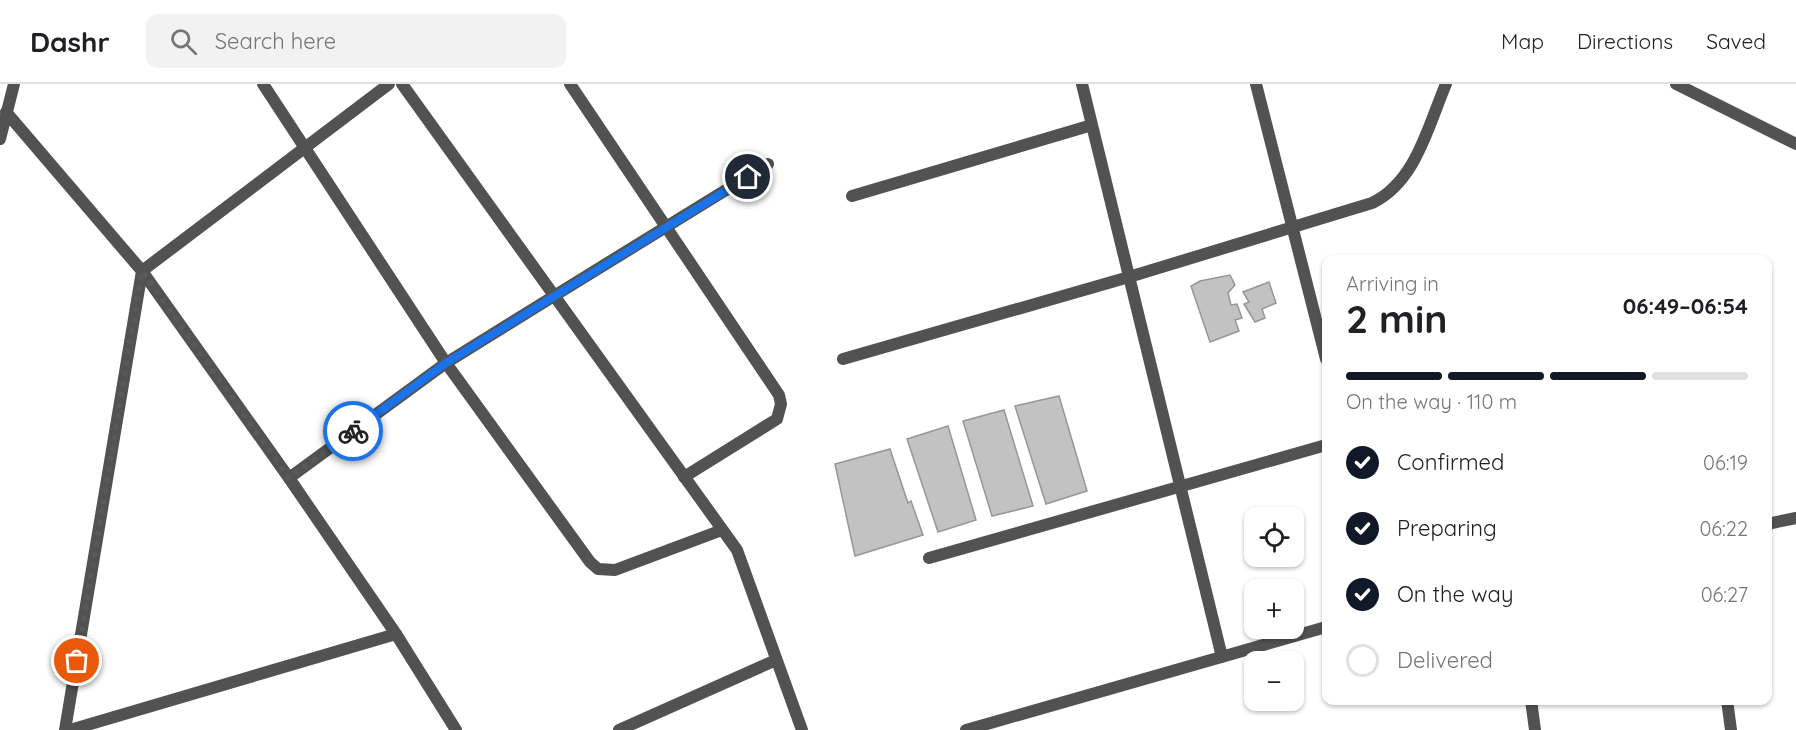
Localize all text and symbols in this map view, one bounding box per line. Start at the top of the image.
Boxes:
search box [146,14,566,68]
text: Dashr [30,24,110,59]
icon: search [167,25,200,58]
text: Search here [215,27,336,55]
text: Map [1501,28,1544,54]
text: Directions [1577,28,1673,54]
text: Saved [1706,28,1766,54]
pin [722,151,773,202]
icon: home [731,160,764,193]
text: Arriving in [1346,271,1439,296]
text: 06:49–06:54 [1623,292,1748,320]
text: 2 min [1346,294,1448,343]
text: On the way · 110 m [1346,389,1517,414]
courier [323,401,383,461]
icon: bike [337,415,370,448]
icon: check [1346,446,1379,479]
text: Confirmed [1397,448,1504,476]
text: 06:19 [1703,450,1748,475]
map controls [1244,507,1304,711]
button: locate [1244,507,1304,567]
icon: check [1346,512,1379,545]
text: Preparing [1397,514,1497,542]
text: 06:22 [1699,516,1748,541]
icon: check [1346,578,1379,611]
button: + [1244,579,1304,639]
text: On the way [1397,580,1513,608]
text: 06:27 [1701,582,1748,607]
pin [51,635,102,686]
icon: bag [60,644,93,677]
text: Delivered [1397,646,1493,674]
button: − [1244,651,1304,711]

